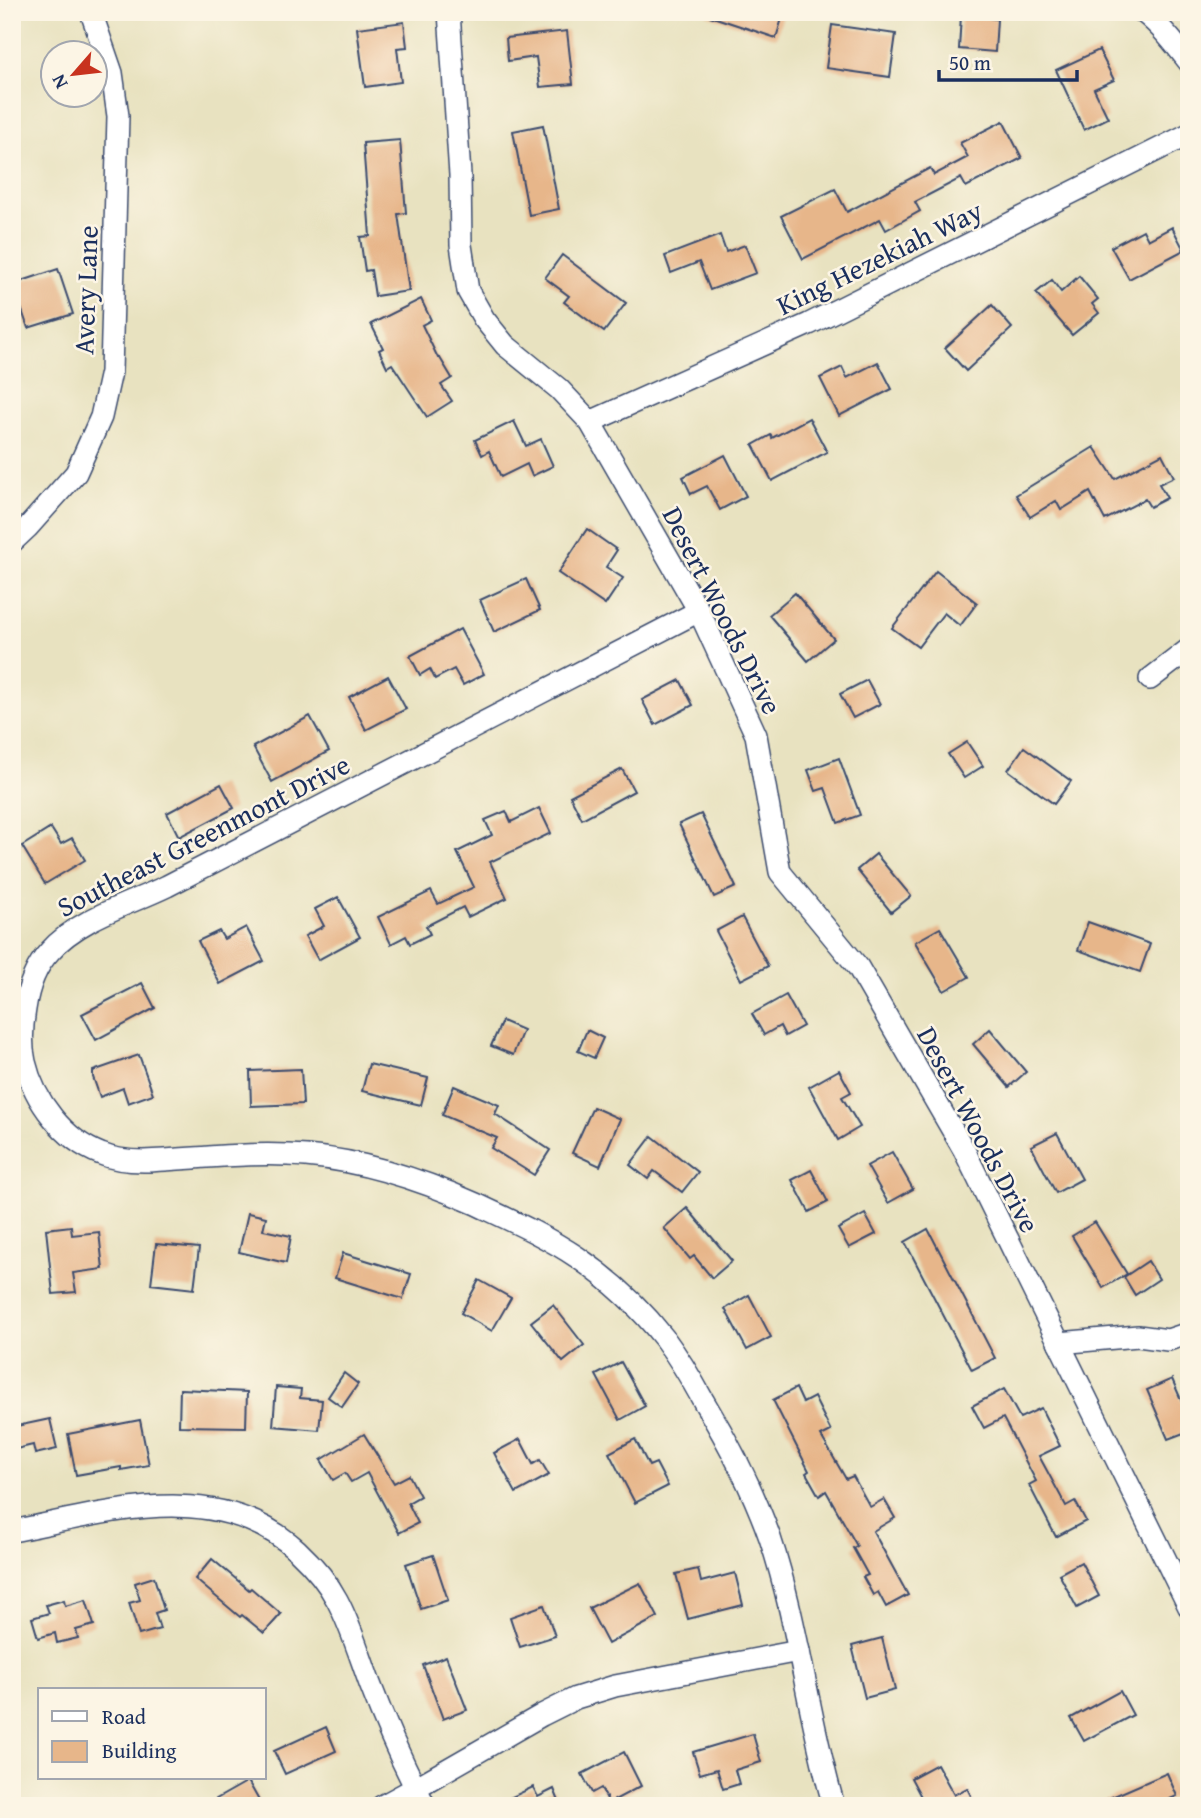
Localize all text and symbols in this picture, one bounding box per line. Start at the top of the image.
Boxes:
north arrow [38,38,108,108]
scale bar [939,38,1077,82]
text: 50 m [949,47,991,78]
text: N [44,70,74,94]
street label: King Hezekiah Way [769,189,989,325]
street label: Avery Lane [62,225,108,355]
street label: Desert Woods Drive [653,499,793,721]
street label: Southeast Greenmont Drive [50,743,356,927]
street label: Desert Woods Drive [907,1019,1051,1239]
legend [38,1688,266,1780]
text: Road [102,1701,147,1732]
text: Building [102,1735,177,1766]

